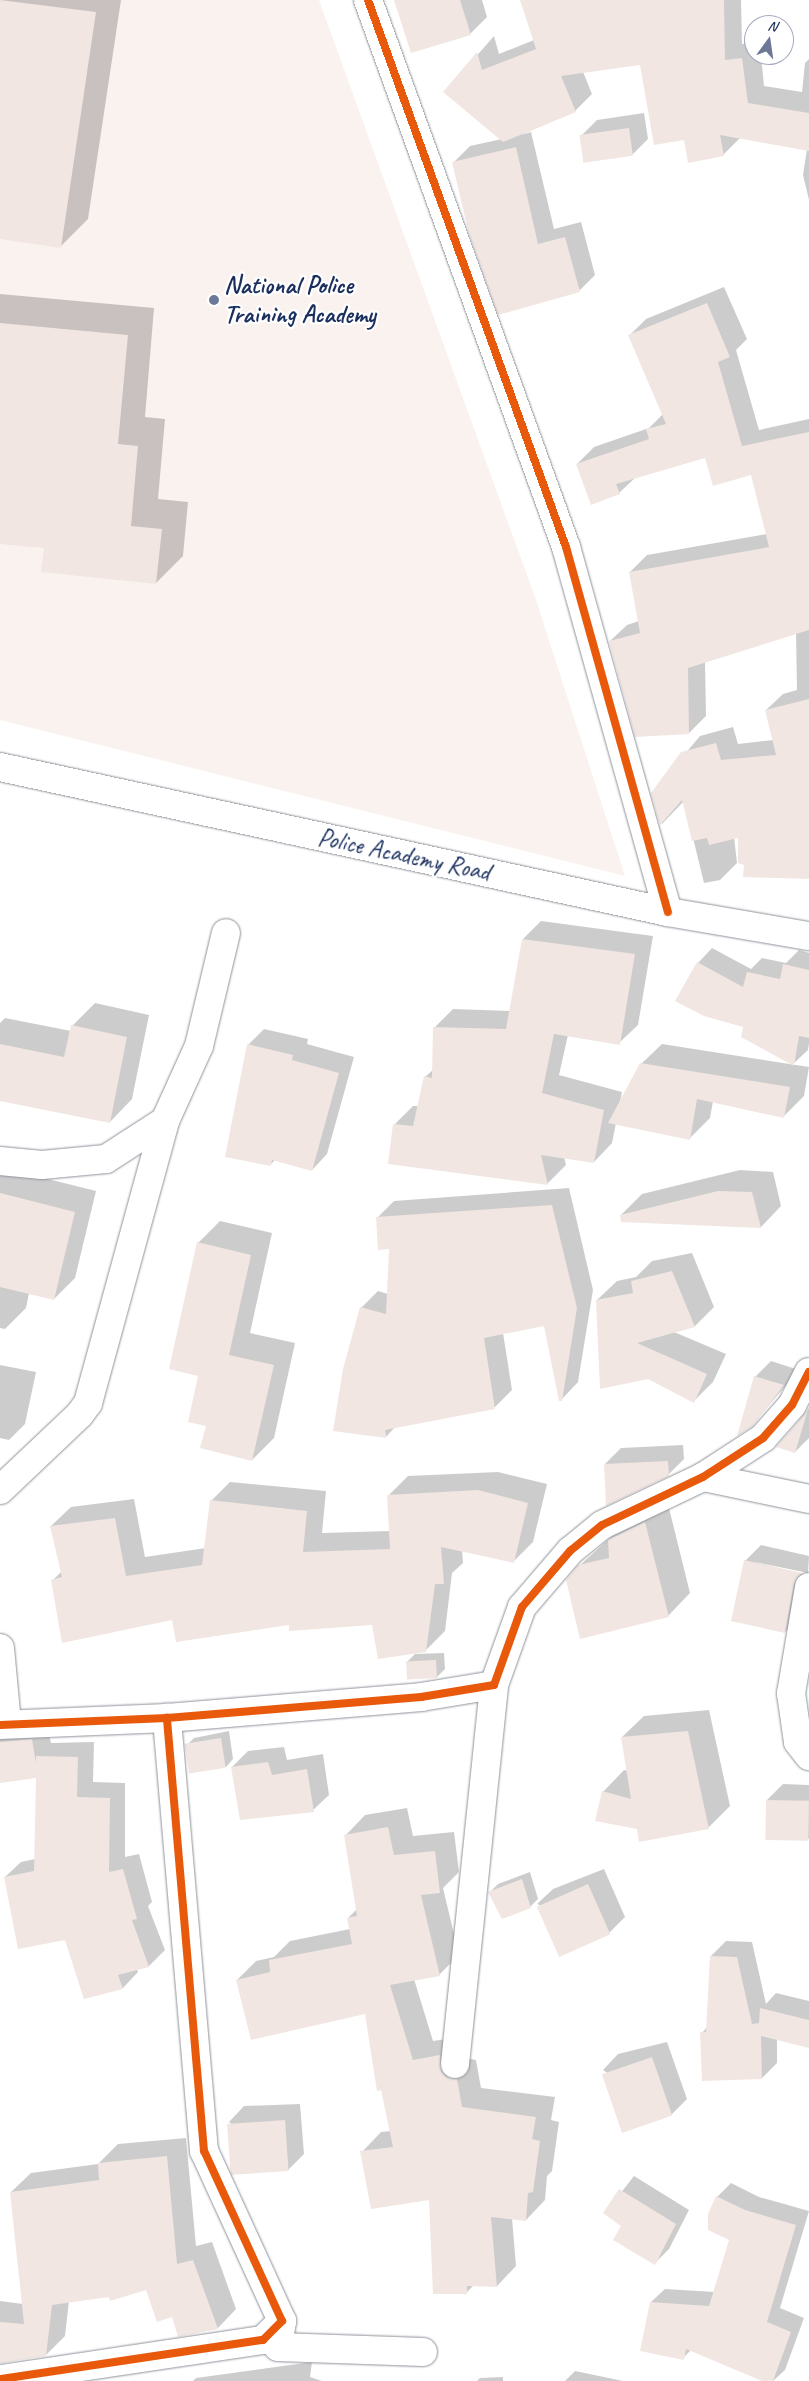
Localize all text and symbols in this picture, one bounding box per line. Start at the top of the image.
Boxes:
north arrow [744,15,794,65]
text: N [766,17,779,35]
place label: National Police Training Academy [224,271,376,330]
marker: National Police Training Academy [208,294,220,306]
street label: Police Academy Road [317,822,491,888]

